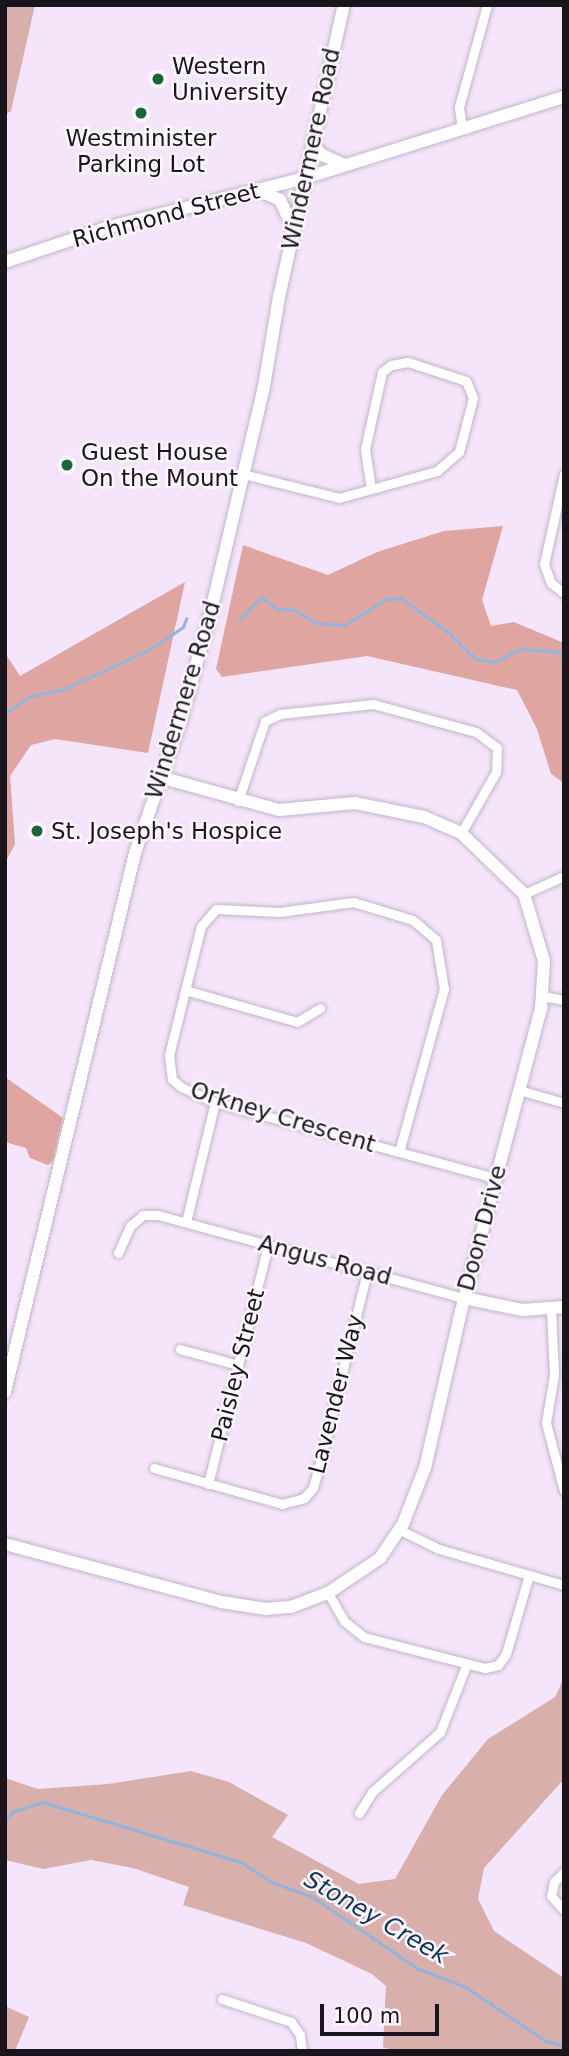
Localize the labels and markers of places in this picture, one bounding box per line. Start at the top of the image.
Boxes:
place label: Western University [172,52,288,106]
marker: Western University [150,71,166,87]
marker: Westminister Parking Lot [133,105,149,121]
place label: Westminister Parking Lot [66,124,216,178]
place label: Guest House On the Mount [81,438,238,492]
marker: Guest House On the Mount [59,457,75,473]
place label: St. Joseph's Hospice [51,817,282,845]
marker: St. Joseph's Hospice [29,823,45,839]

